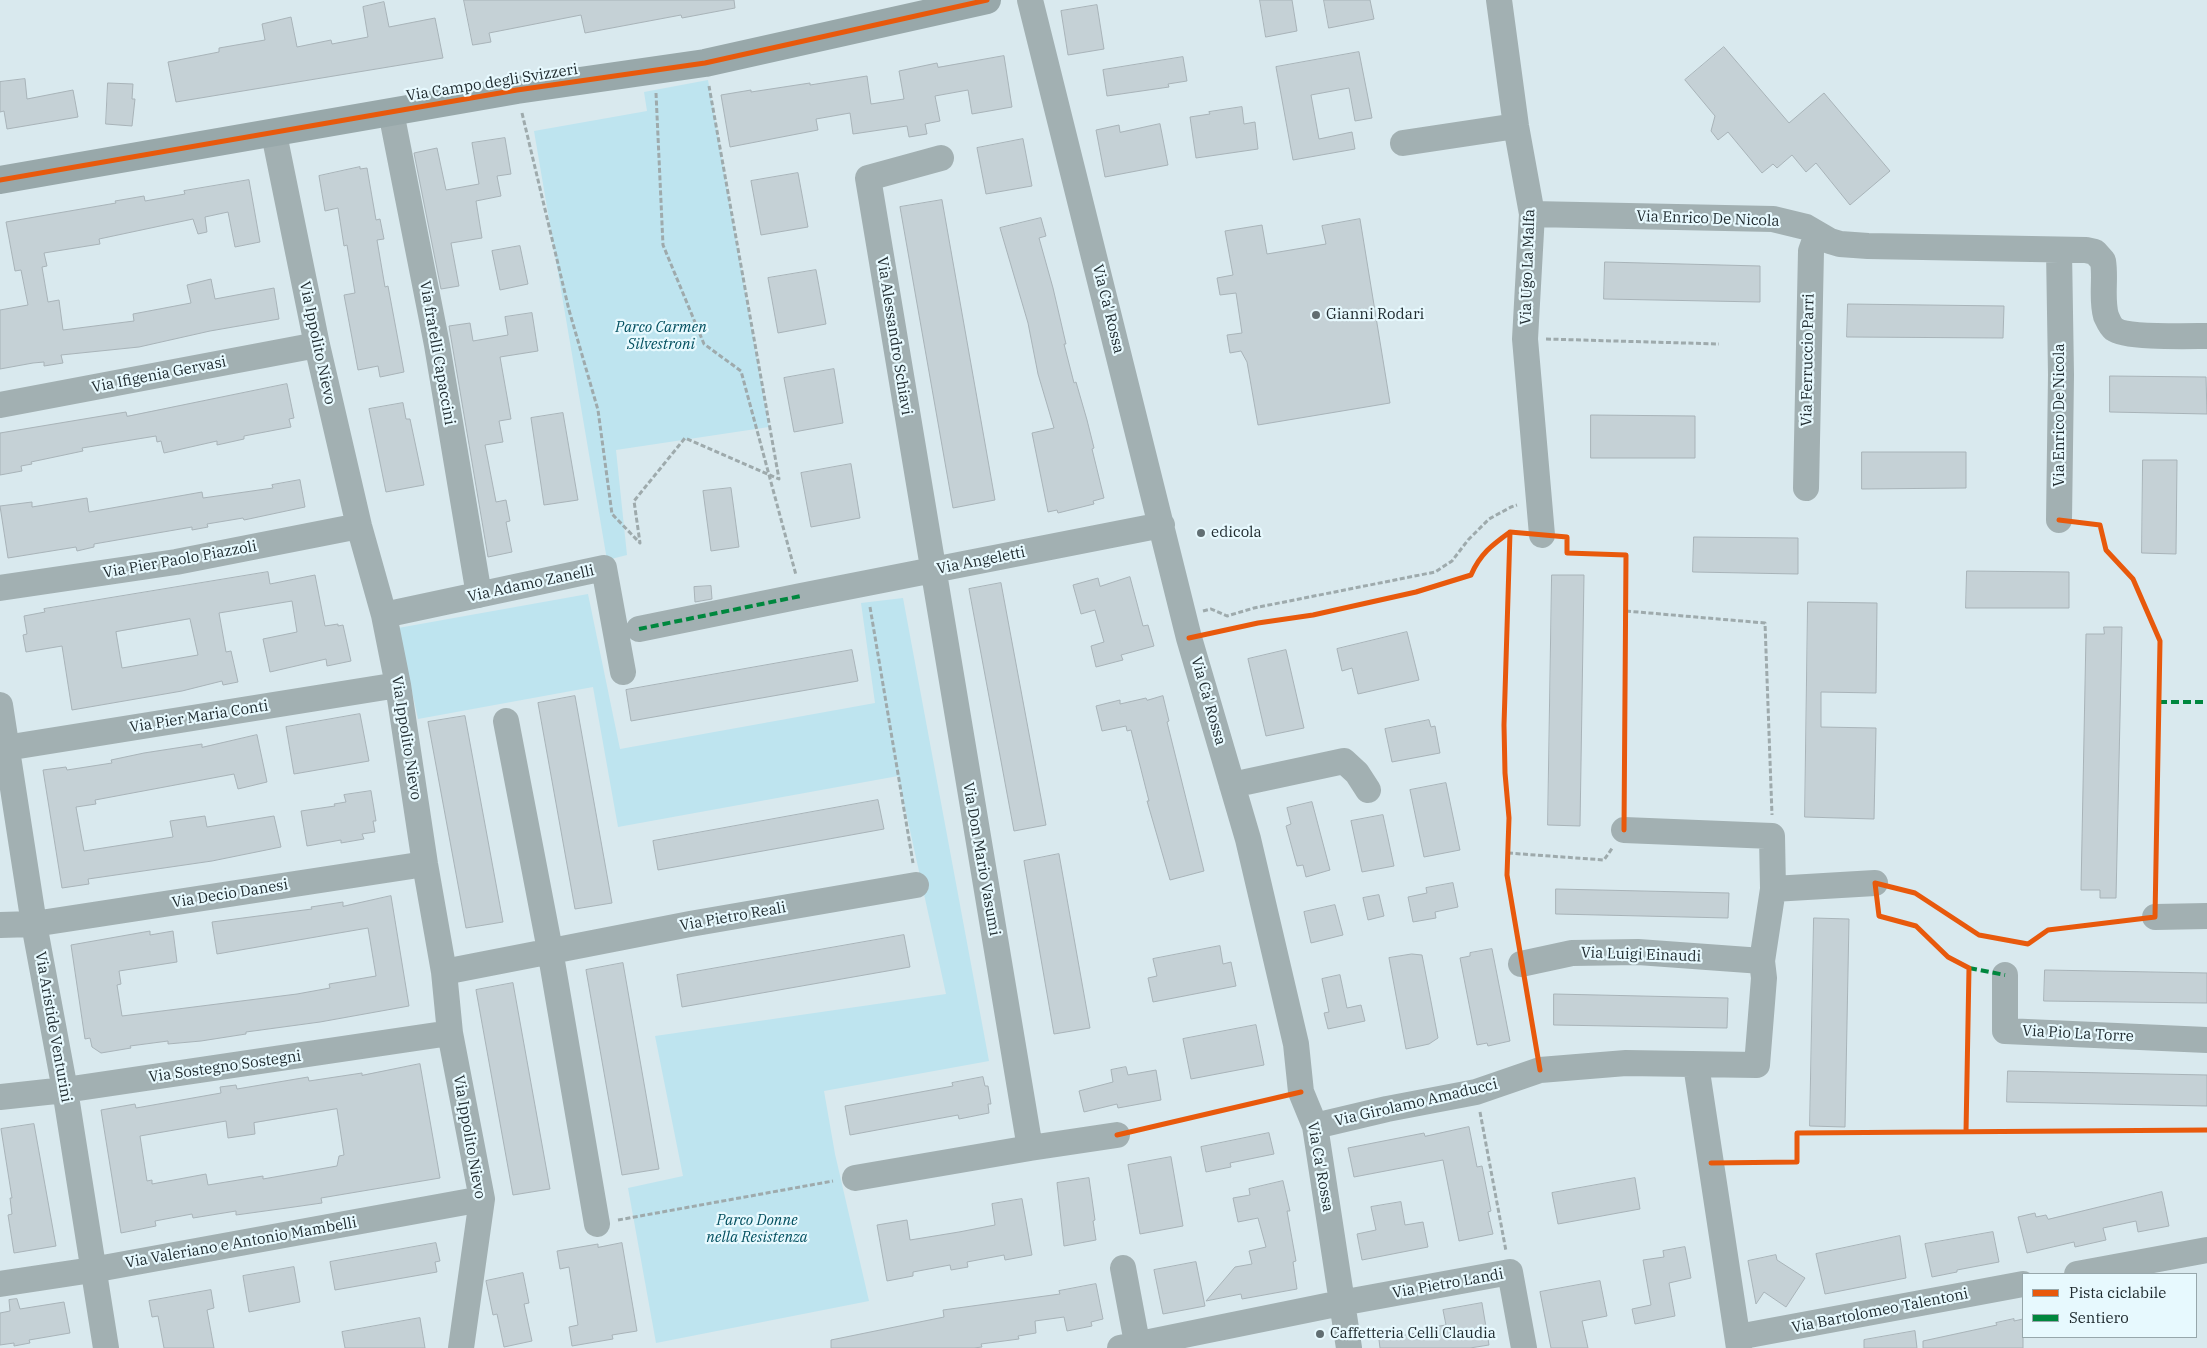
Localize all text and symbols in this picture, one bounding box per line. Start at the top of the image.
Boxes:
street label: Via Campo degli Svizzeri [405,61,579,105]
street label: Via Ugo La Malfa [1517,208,1539,326]
street label: Via Enrico De Nicola [1636,208,1780,230]
street label: Via Alessandro Schiavi [873,256,915,416]
street label: Via Ca' Rossa [1088,263,1128,355]
street label: Via Ippolito Nievo [295,280,339,406]
street label: Via fratelli Capaccini [415,280,459,426]
street label: Via Ferruccio Parri [1798,293,1818,427]
place label: Gianni Rodari [1326,306,1424,324]
marker: Gianni Rodari [1310,309,1322,321]
park label: Parco Carmen Silvestroni [615,319,707,354]
street label: Via Enrico De Nicola [2051,343,2069,487]
street label: Via Ifigenia Gervasi [90,353,228,397]
place label: edicola [1211,524,1262,542]
marker: edicola [1195,527,1207,539]
street label: Via Pier Paolo Piazzoli [102,538,258,582]
street label: Via Angeletti [935,544,1027,578]
street label: Via Adamo Zanelli [466,562,596,606]
street label: Via Ca' Rossa [1187,655,1229,747]
street label: Via Ippolito Nievo [387,675,425,801]
street label: Via Pier Maria Conti [128,697,270,737]
street label: Via Don Mario Vasumi [959,781,1003,937]
street label: Via Decio Danesi [171,876,289,912]
street label: Via Pietro Reali [678,899,788,935]
street label: Via Luigi Einaudi [1581,944,1701,966]
street label: Via Aristide Venturini [31,950,75,1104]
street label: Via Pio La Torre [2022,1022,2134,1046]
street label: Via Sostegno Sostegni [148,1047,302,1087]
street label: Via Ippolito Nievo [449,1074,489,1200]
street label: Via Girolamo Amaducci [1333,1075,1499,1131]
street label: Via Ca' Rossa [1303,1121,1337,1213]
park label: Parco Donne nella Resistenza [706,1212,808,1247]
street label: Via Valeriano e Antonio Mambelli [124,1214,358,1272]
street label: Via Pietro Landi [1391,1265,1505,1303]
legend [2022,1273,2197,1338]
text: Pista ciclabile [2069,1283,2166,1302]
street label: Via Bartolomeo Talentoni [1790,1285,1970,1337]
text: Sentiero [2069,1308,2129,1327]
place label: Caffetteria Celli Claudia [1330,1325,1496,1343]
marker: Caffetteria Celli Claudia [1314,1328,1326,1340]

